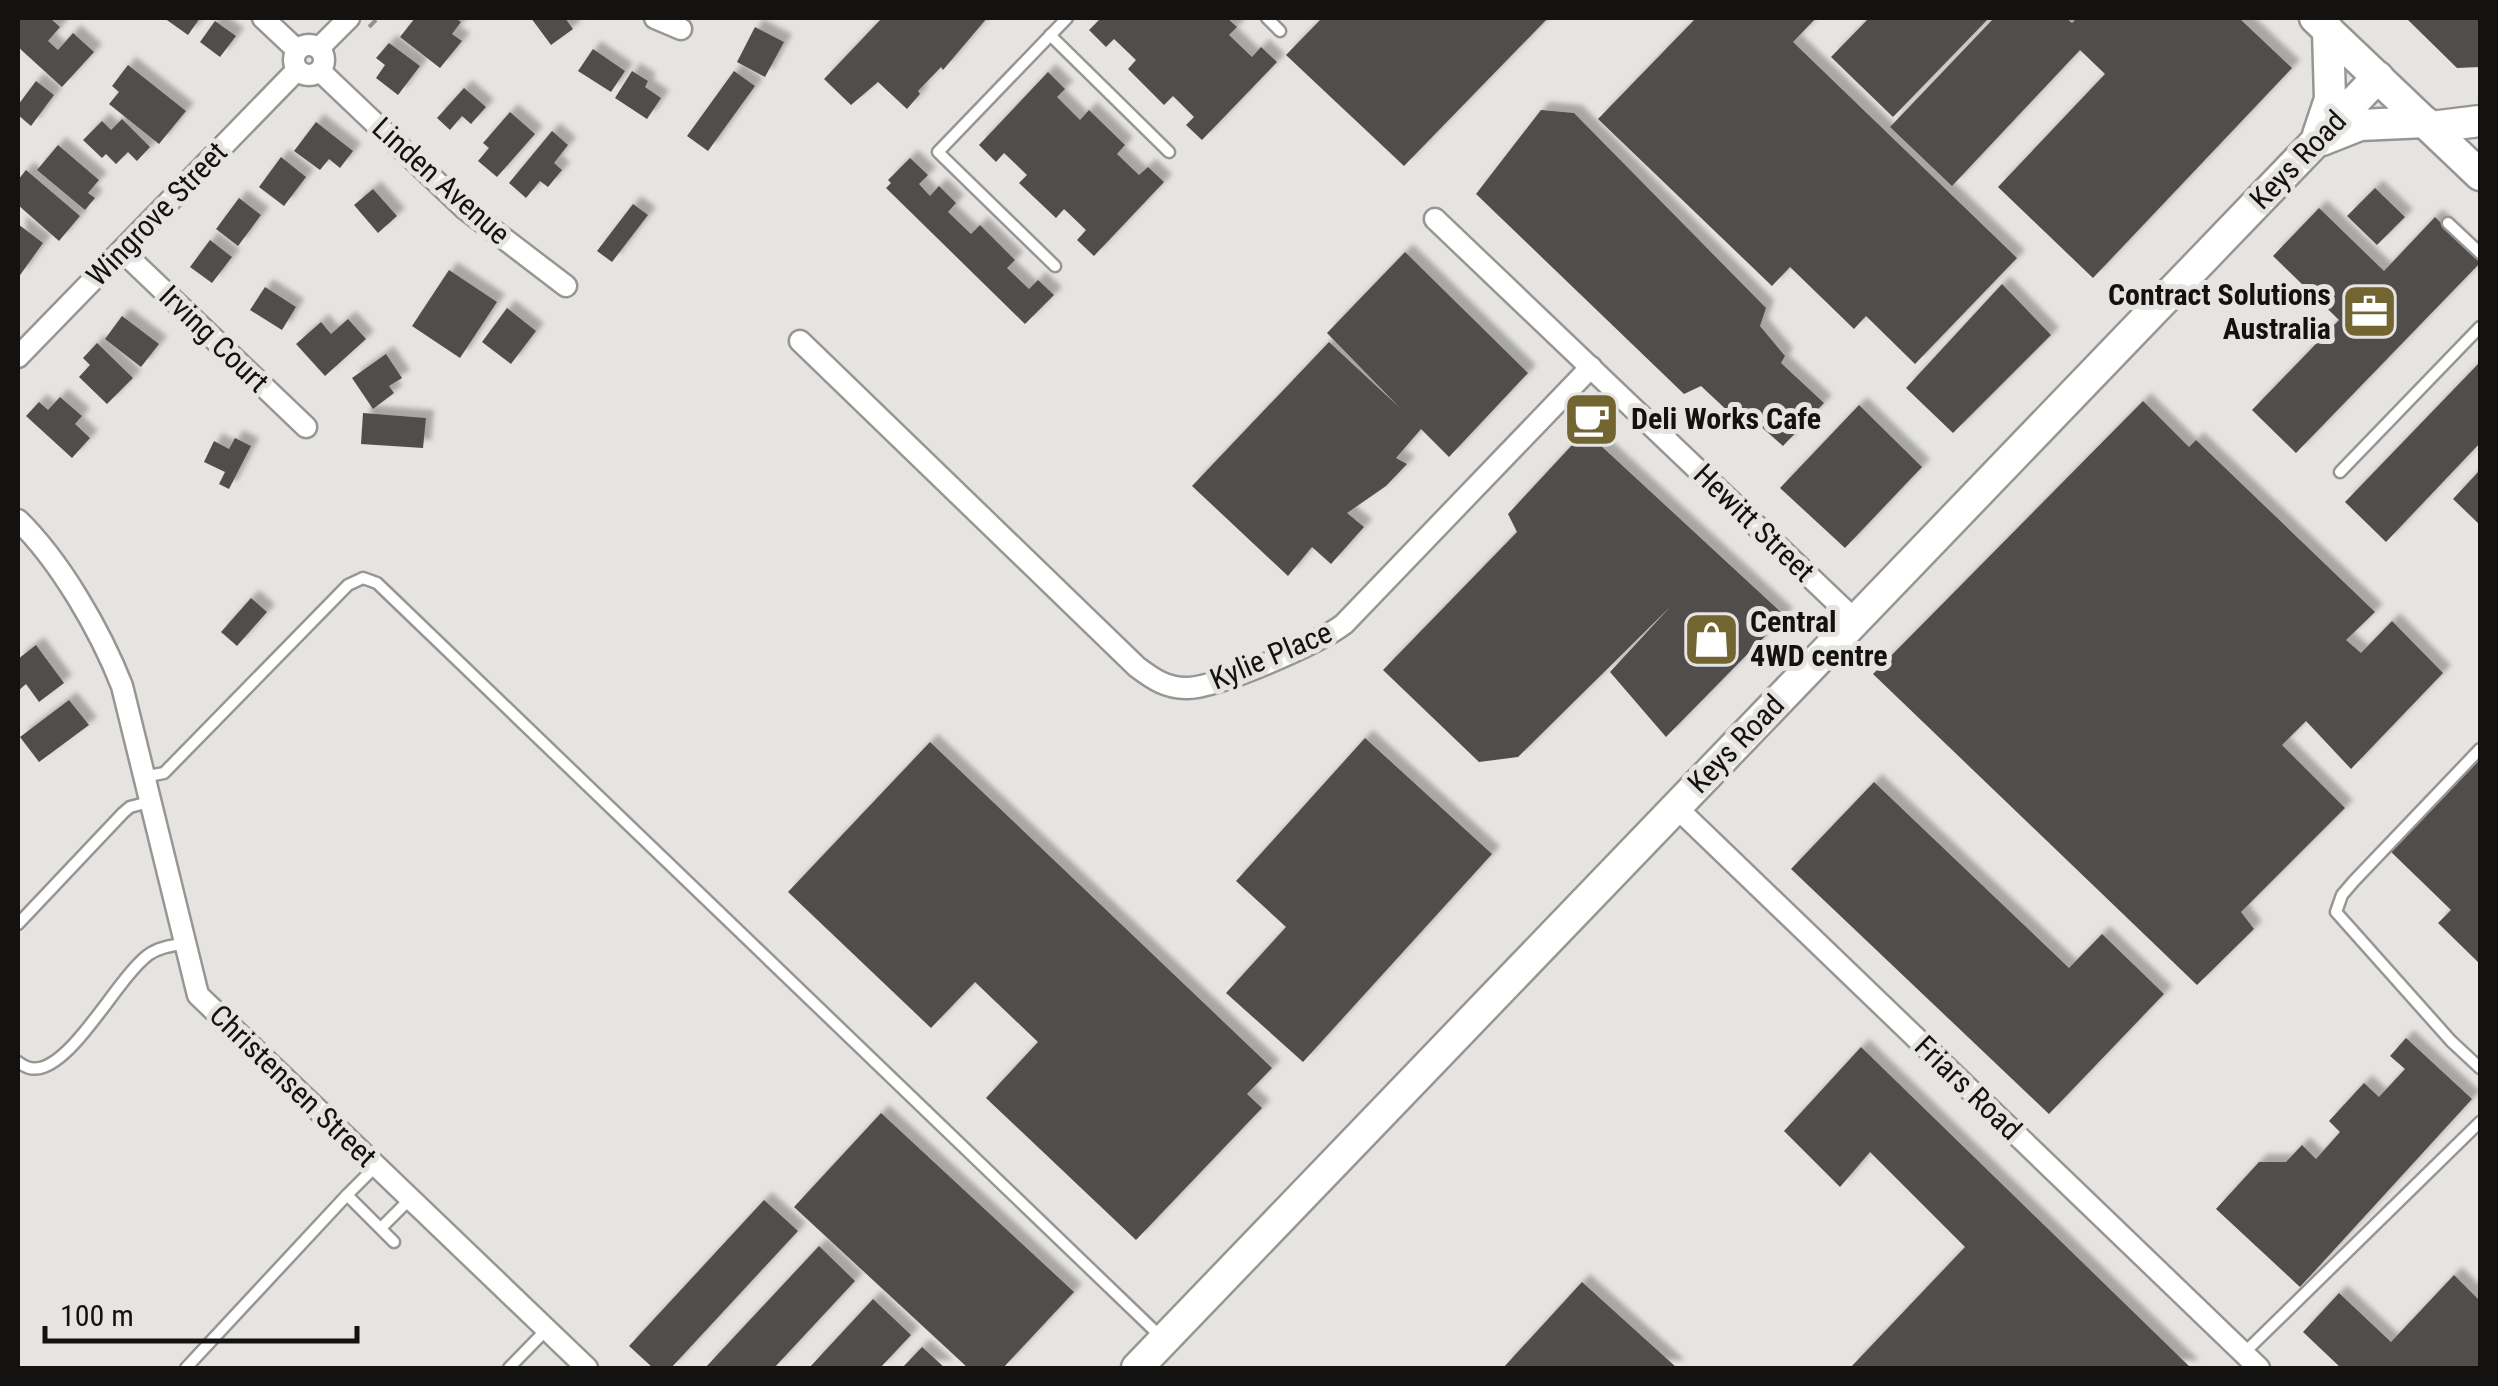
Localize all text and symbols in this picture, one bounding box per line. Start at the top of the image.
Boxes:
street label: Keys Road [2242,103,2353,216]
street label: Linden Avenue [366,110,517,251]
street label: Wingrove Street [79,134,234,293]
place label: Contract Solutions Australia [2108,277,2331,346]
street label: Irving Court [153,278,276,399]
office icon: Contract Solutions Australia [2340,282,2400,342]
cafe icon: Deli Works Cafe [1562,389,1622,449]
place label: Deli Works Cafe [1631,401,1821,436]
street label: Hewitt Street [1687,457,1822,589]
place label: Central 4WD centre [1750,604,1888,673]
shop icon: Central 4WD centre [1681,609,1741,669]
street label: Kylie Place [1205,614,1337,697]
street label: Keys Road [1680,687,1791,800]
street label: Christensen Street [203,997,384,1174]
street label: Friars Road [1908,1028,2029,1147]
scale bar [45,1281,358,1343]
text: 100 m [60,1298,134,1333]

